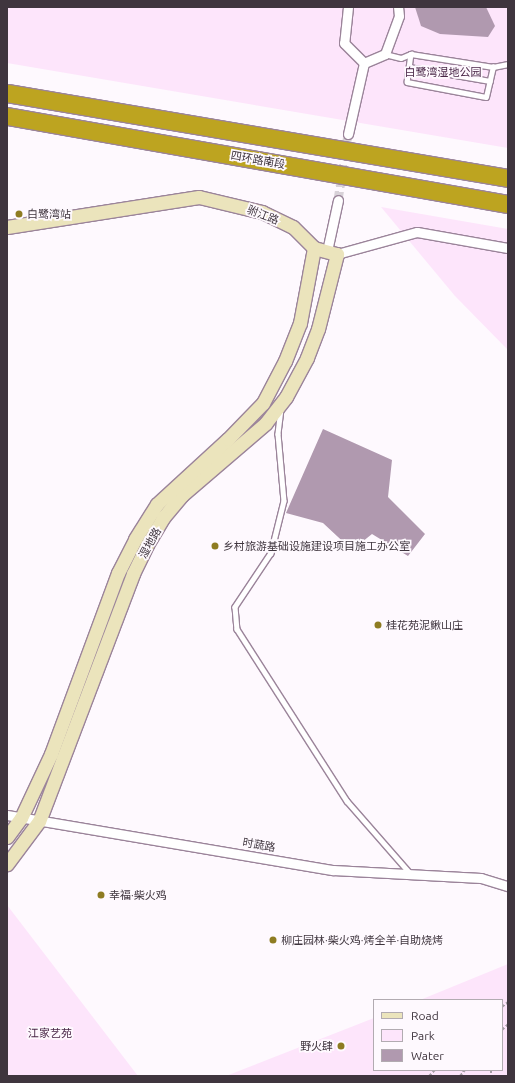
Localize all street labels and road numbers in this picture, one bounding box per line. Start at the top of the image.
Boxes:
street label: 四环路南段 [230,149,286,171]
street label: 驸江路 [245,203,281,227]
street label: 湿地路 [136,525,164,561]
street label: 时蔬路 [242,836,276,854]

